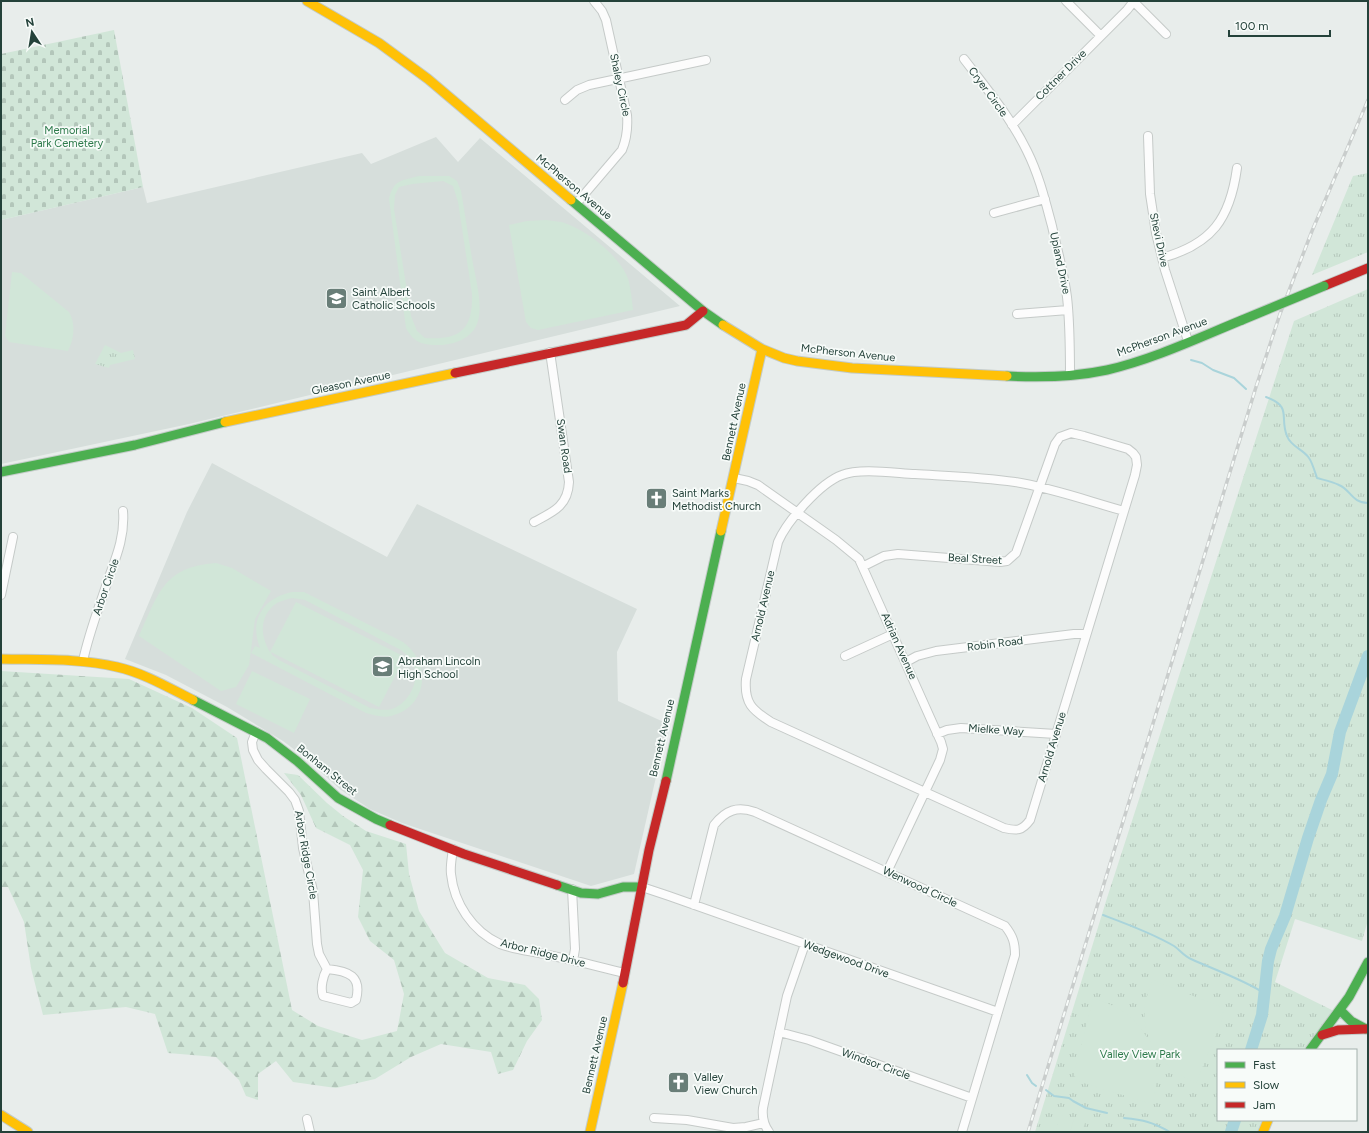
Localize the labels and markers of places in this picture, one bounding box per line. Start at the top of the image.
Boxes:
school or university icon: Saint Albert Catholic Schools [323,285,349,311]
place label: Saint Albert Catholic Schools [352,286,435,312]
church icon: Saint Marks Methodist Church [643,486,669,512]
place label: Saint Marks Methodist Church [672,487,761,513]
school or university icon: Abraham Lincoln High School [369,654,395,680]
place label: Abraham Lincoln High School [398,655,480,681]
church icon: Valley View Church [665,1070,691,1096]
place label: Valley View Church [694,1071,757,1097]

